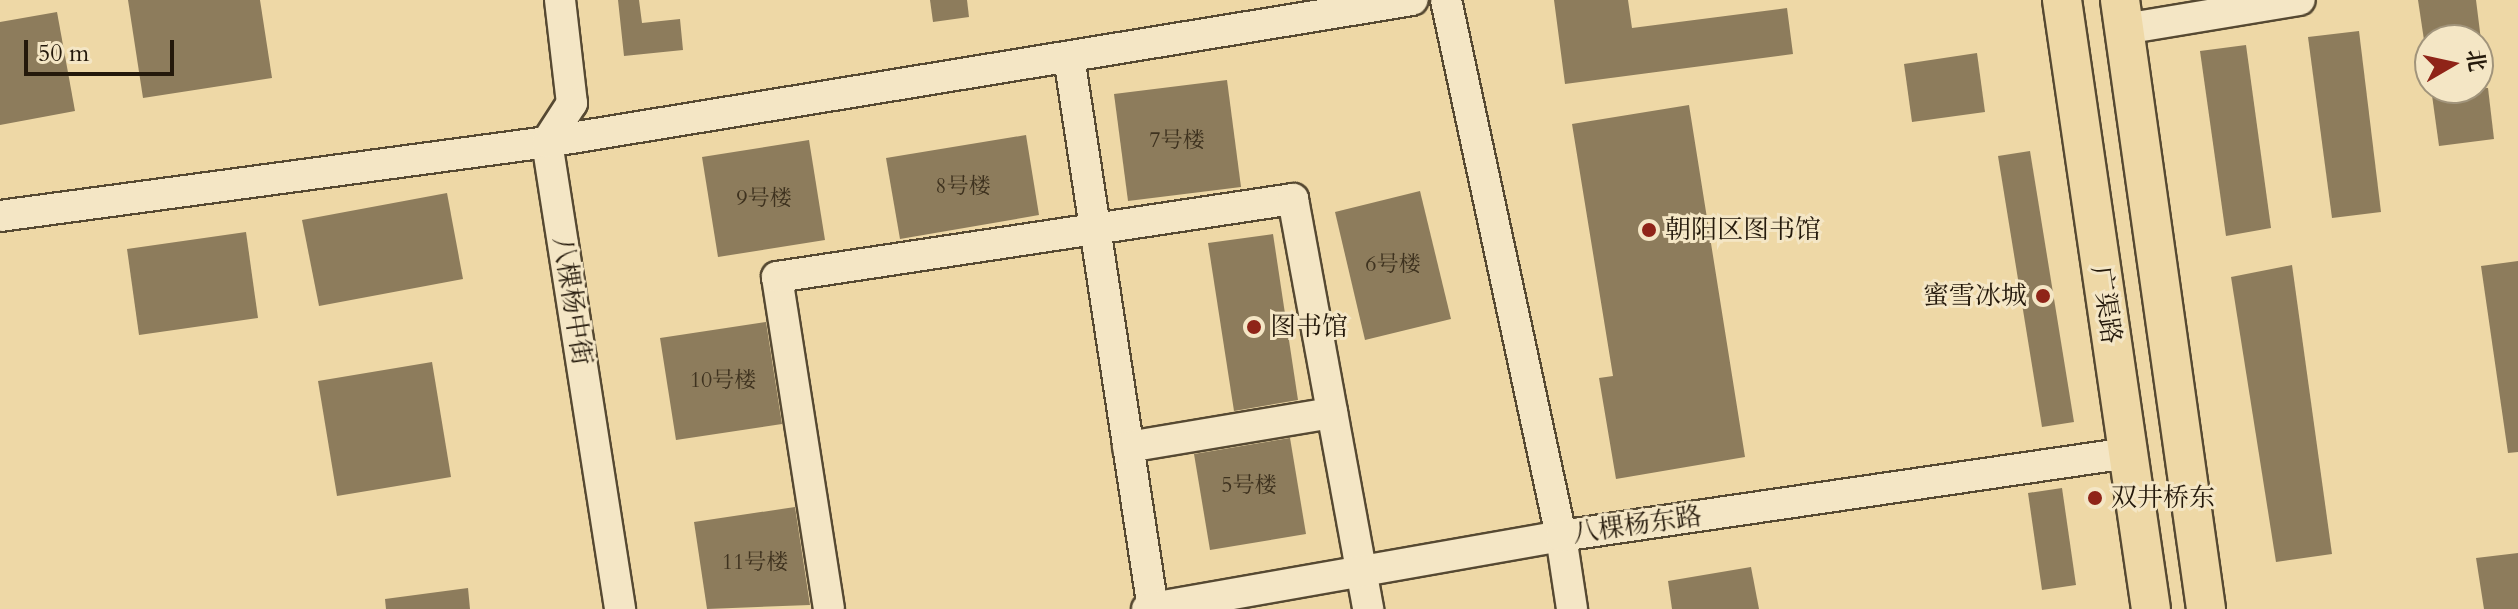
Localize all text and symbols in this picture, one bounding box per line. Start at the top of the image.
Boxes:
scale bar [28,24,178,74]
north arrow [2414,24,2494,104]
text: 50 m [38,37,89,70]
text: 北 [2459,47,2492,74]
house number: 7号楼 [1149,128,1205,154]
house number: 8号楼 [935,174,991,200]
house number: 9号楼 [736,186,792,212]
place label: 朝阳区图书馆 [1665,214,1821,246]
marker: 朝阳区图书馆 [1640,221,1658,239]
street label: 八棵杨中街 [546,234,598,368]
house number: 6号楼 [1365,252,1421,278]
street label: 广渠路 [2085,264,2127,346]
place label: 蜜雪冰城 [1923,280,2027,312]
marker: 蜜雪冰城 [2034,287,2052,305]
place label: 图书馆 [1270,311,1348,343]
marker: 图书馆 [1245,318,1263,336]
house number: 10号楼 [690,368,756,394]
house number: 5号楼 [1221,473,1277,499]
place label: 双井桥东 [2111,482,2215,514]
marker: 双井桥东 [2086,489,2104,507]
street label: 八棵杨东路 [1570,501,1704,549]
house number: 11号楼 [722,550,788,576]

